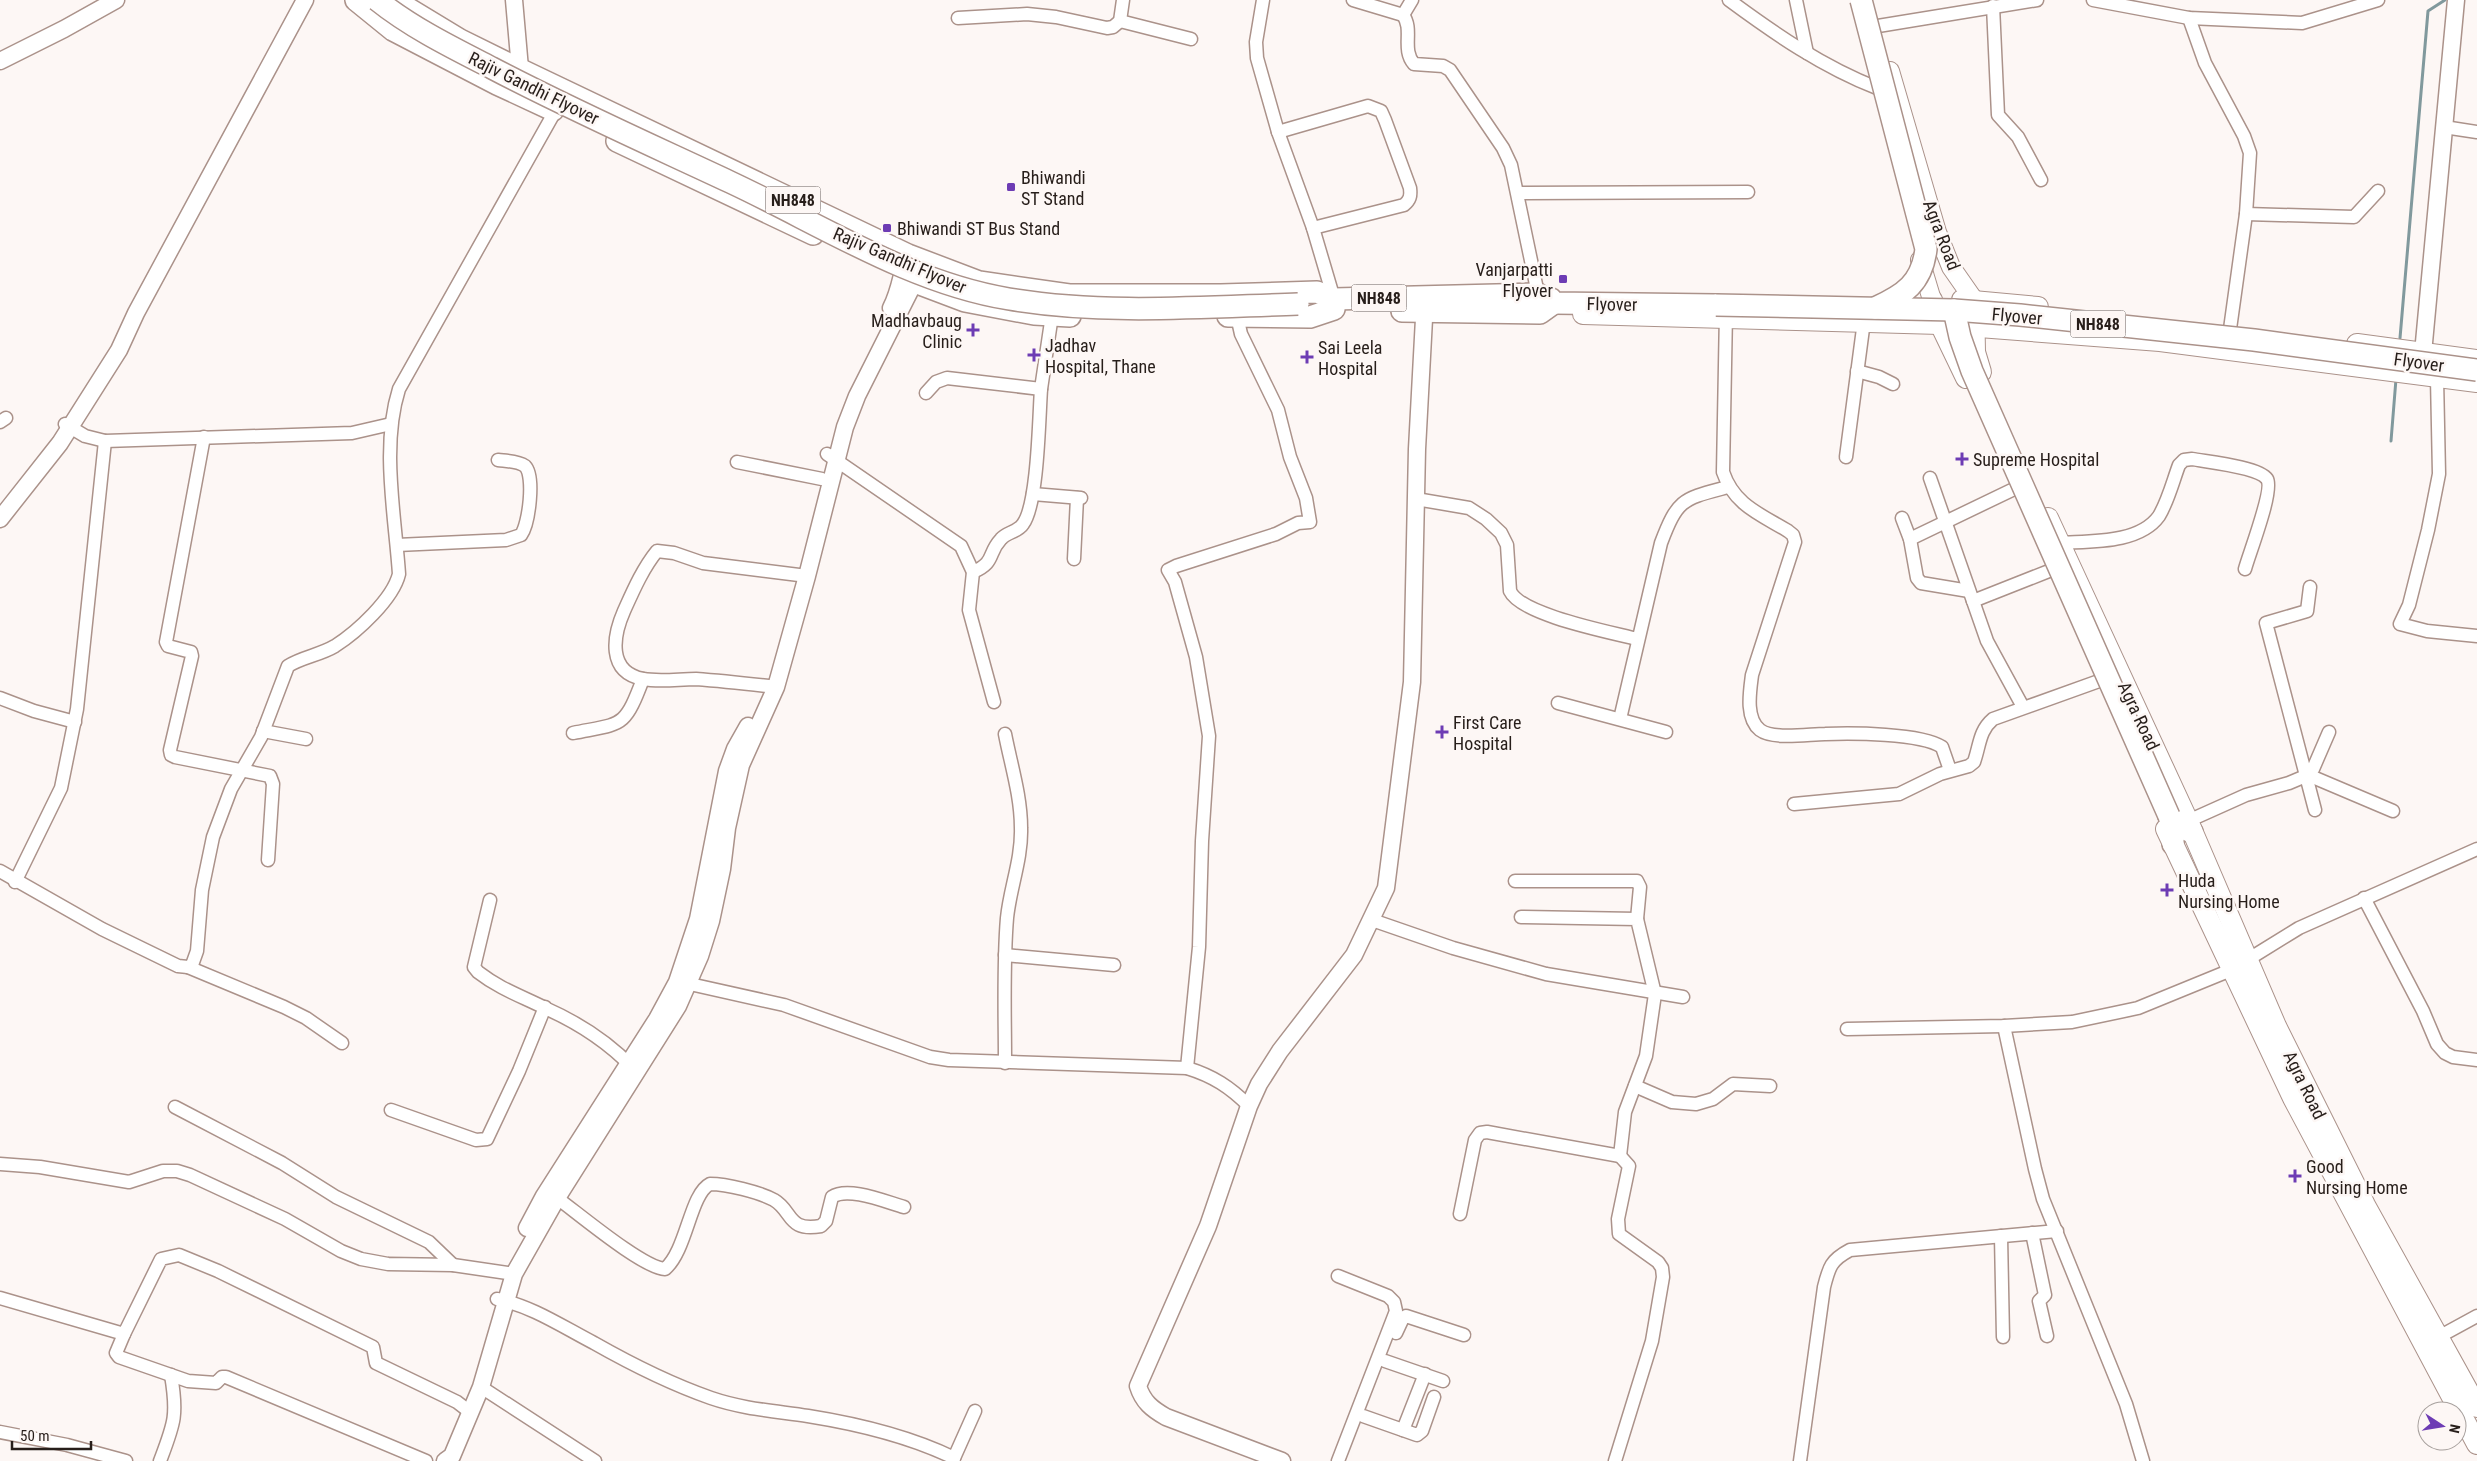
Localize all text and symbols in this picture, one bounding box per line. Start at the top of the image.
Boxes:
street label: Rajiv Gandhi Flyover [465,47,603,129]
place label: Bhiwandi ST Stand [1021,167,1086,209]
marker: Bhiwandi ST Stand [1005,181,1017,193]
road number: NH848 [766,186,820,214]
street label: Agra Road [1919,197,1965,273]
place label: Bhiwandi ST Bus Stand [897,218,1060,239]
street label: Rajiv Gandhi Flyover [830,222,970,298]
marker: Bhiwandi ST Bus Stand [881,222,893,234]
place label: Vanjarpatti Flyover [1476,259,1554,301]
marker: Vanjarpatti Flyover [1557,273,1569,285]
road number: NH848 [1352,284,1406,312]
street label: Flyover [1587,293,1638,315]
street label: Flyover [1991,303,2044,329]
place label: Madhavbaug Clinic [871,310,962,352]
road number: NH848 [2070,310,2126,338]
marker: Madhavbaug Clinic [966,323,980,337]
place label: Jadhav Hospital, Thane [1045,335,1156,377]
place label: Sai Leela Hospital [1318,337,1382,379]
marker: Jadhav Hospital, Thane [1027,348,1041,362]
street label: Flyover [2392,348,2446,376]
marker: Sai Leela Hospital [1300,350,1314,364]
place label: Supreme Hospital [1973,449,2099,470]
marker: Supreme Hospital [1955,452,1969,466]
street label: Agra Road [2114,678,2164,754]
place label: First Care Hospital [1453,712,1522,754]
marker: First Care Hospital [1435,725,1449,739]
place label: Huda Nursing Home [2178,870,2280,912]
marker: Huda Nursing Home [2160,883,2174,897]
street label: Agra Road [2279,1047,2331,1123]
place label: Good Nursing Home [2306,1156,2408,1198]
marker: Good Nursing Home [2288,1169,2302,1183]
north arrow [2417,1401,2467,1451]
scale bar [12,1418,91,1450]
text: N [2446,1423,2463,1435]
text: 50 m [20,1427,50,1445]

